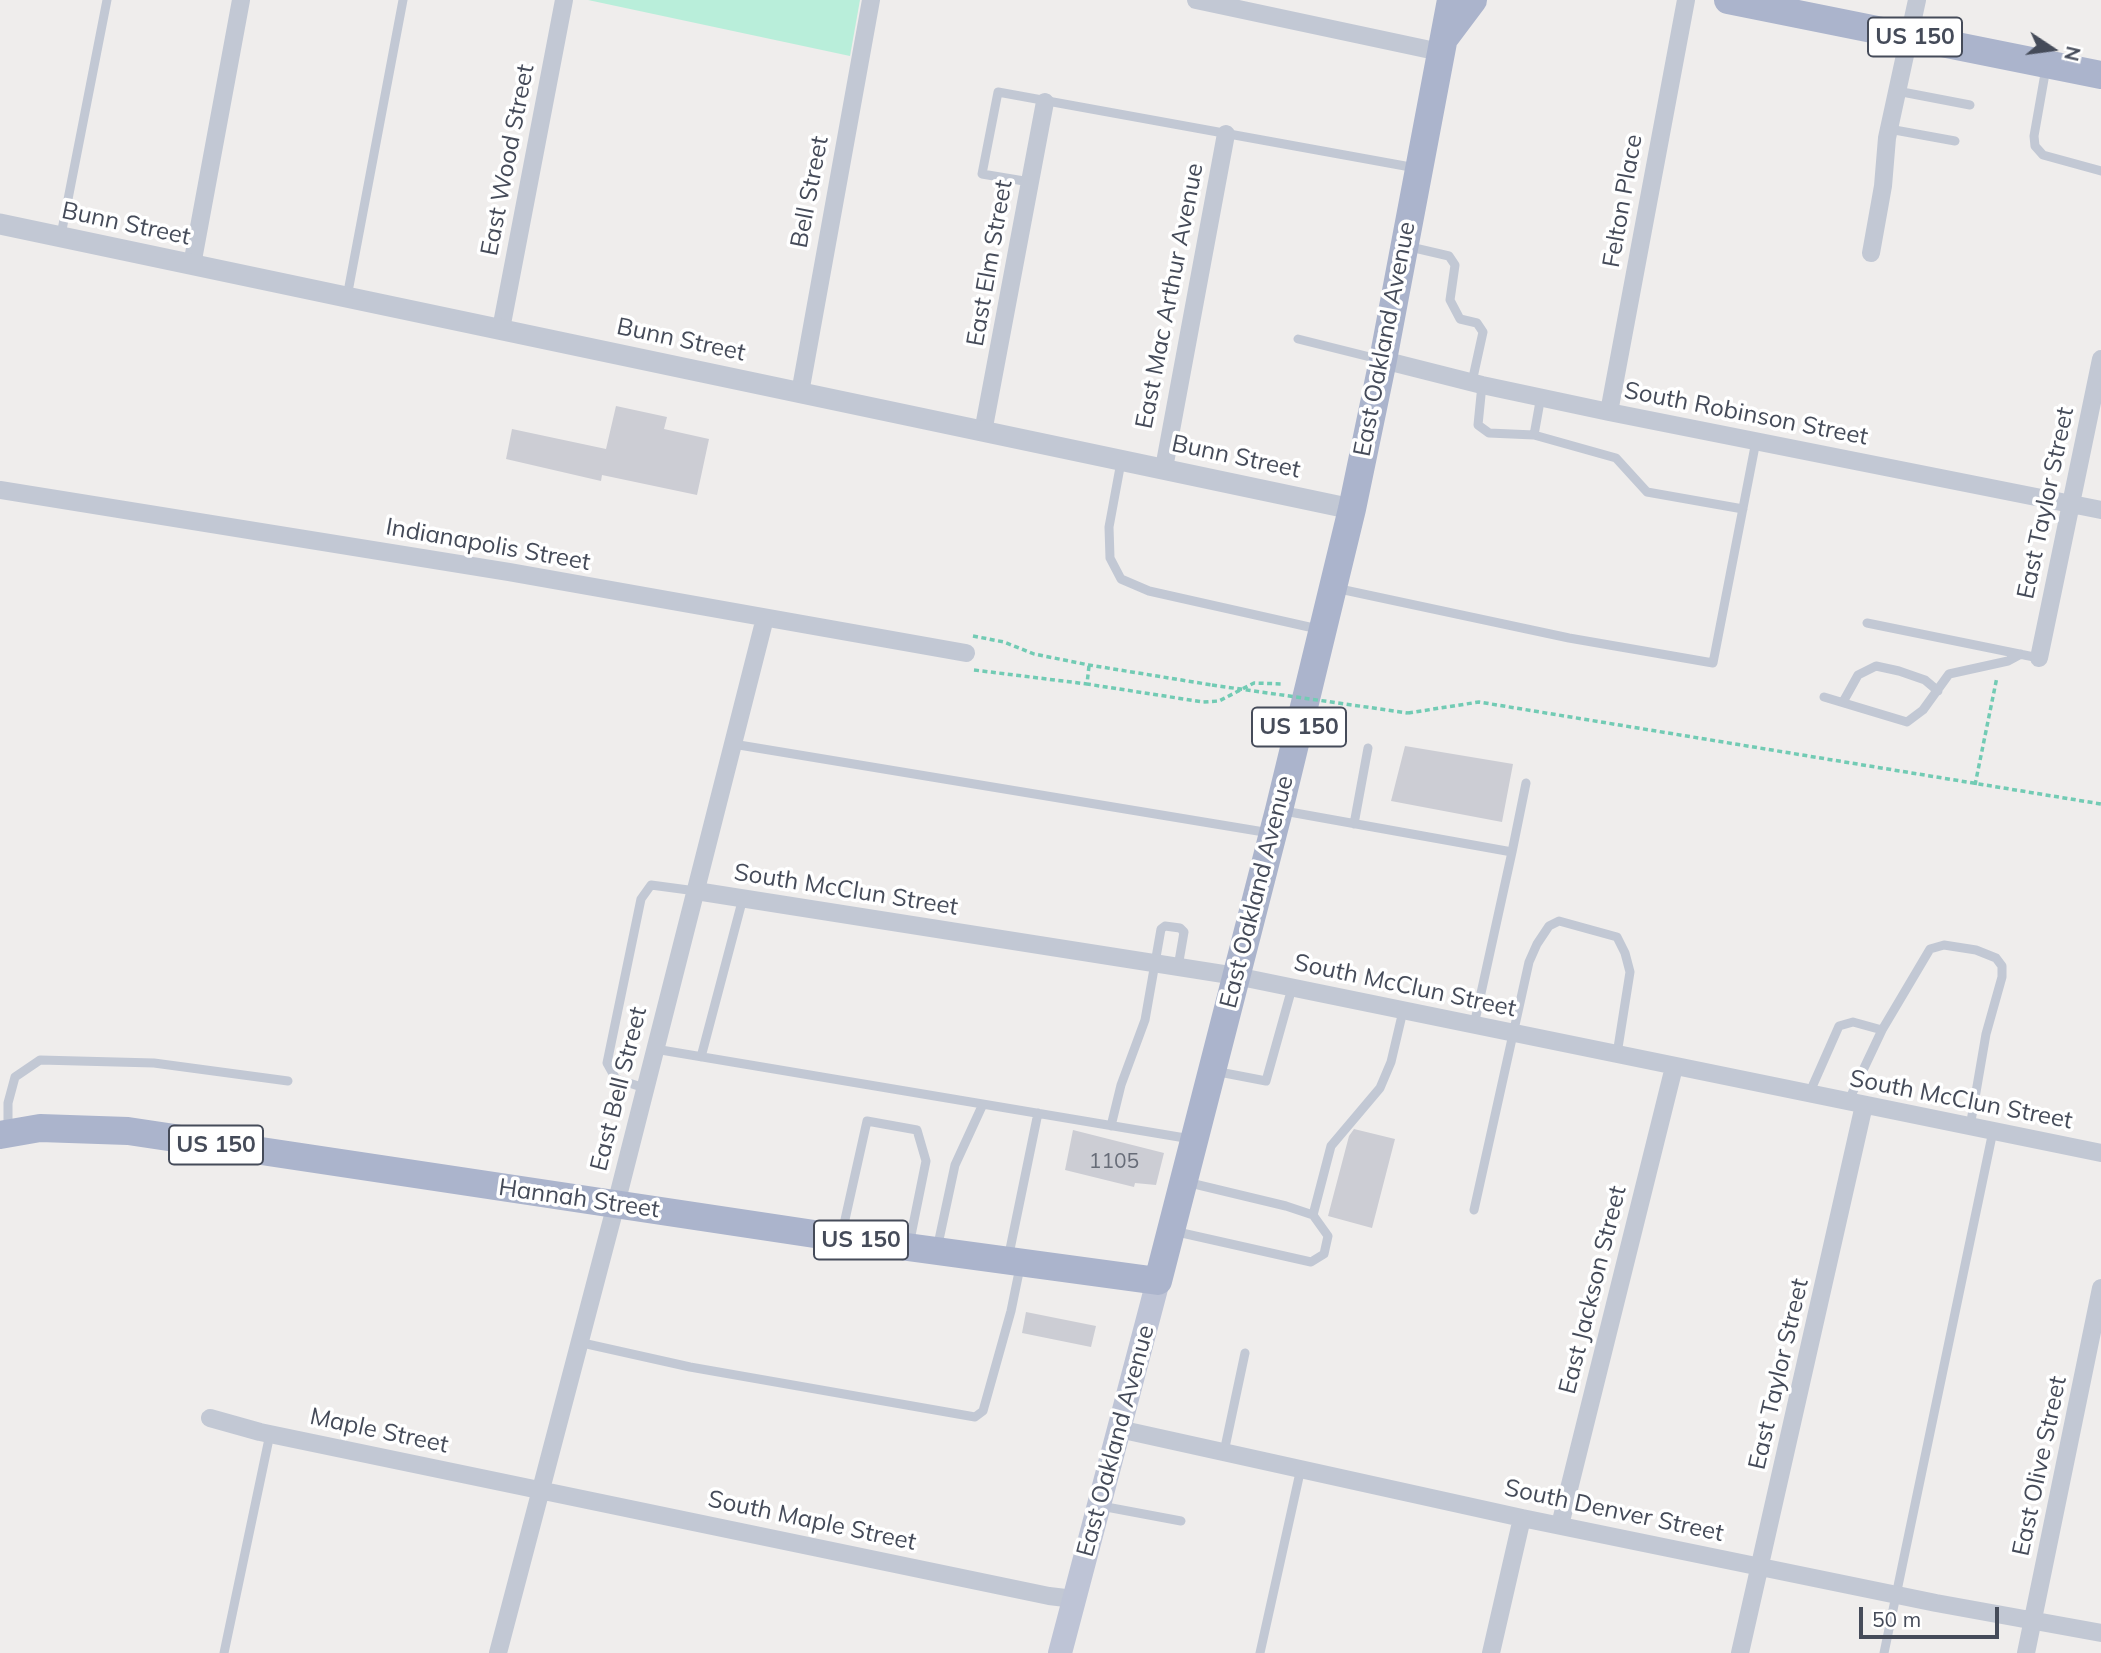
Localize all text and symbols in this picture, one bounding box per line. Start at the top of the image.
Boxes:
north arrow [2017,14,2087,84]
road number: US 150 [1868,18,1962,56]
text: N [2059,44,2086,63]
street label: East Wood Street [475,62,541,258]
street label: Felton Place [1597,132,1649,270]
street label: Bell Street [785,134,835,250]
street label: East Mac Arthur Avenue [1130,161,1210,431]
street label: East Elm Street [961,178,1019,348]
street label: Bunn Street [59,196,193,252]
street label: East Oakland Avenue [1348,219,1422,459]
street label: Bunn Street [614,312,748,368]
street label: South Robinson Street [1622,376,1870,452]
street label: East Taylor Street [2012,405,2080,601]
street label: Bunn Street [1169,429,1303,485]
street label: Indianapolis Street [383,513,593,577]
road number: US 150 [1252,708,1346,747]
street label: East Oakland Avenue [1214,773,1300,1011]
street label: South McClun Street [732,858,960,922]
street label: South McClun Street [1291,948,1519,1024]
street label: East Bell Street [585,1004,653,1174]
street label: South McClun Street [1847,1064,2075,1136]
road number: US 150 [169,1126,263,1164]
house number: 1105 [1089,1149,1139,1175]
street label: Hannah Street [497,1173,661,1225]
street label: East Jackson Street [1553,1183,1633,1397]
road number: US 150 [814,1220,908,1260]
street label: East Taylor Street [1743,1276,1815,1472]
street label: East Oakland Avenue [1071,1322,1161,1560]
street label: East Olive Street [2007,1374,2073,1558]
street label: Maple Street [307,1402,451,1460]
street label: South Denver Street [1502,1474,1726,1548]
street label: South Maple Street [705,1485,919,1557]
scale bar [1863,1594,2003,1638]
text: 50 m [1872,1606,1921,1632]

